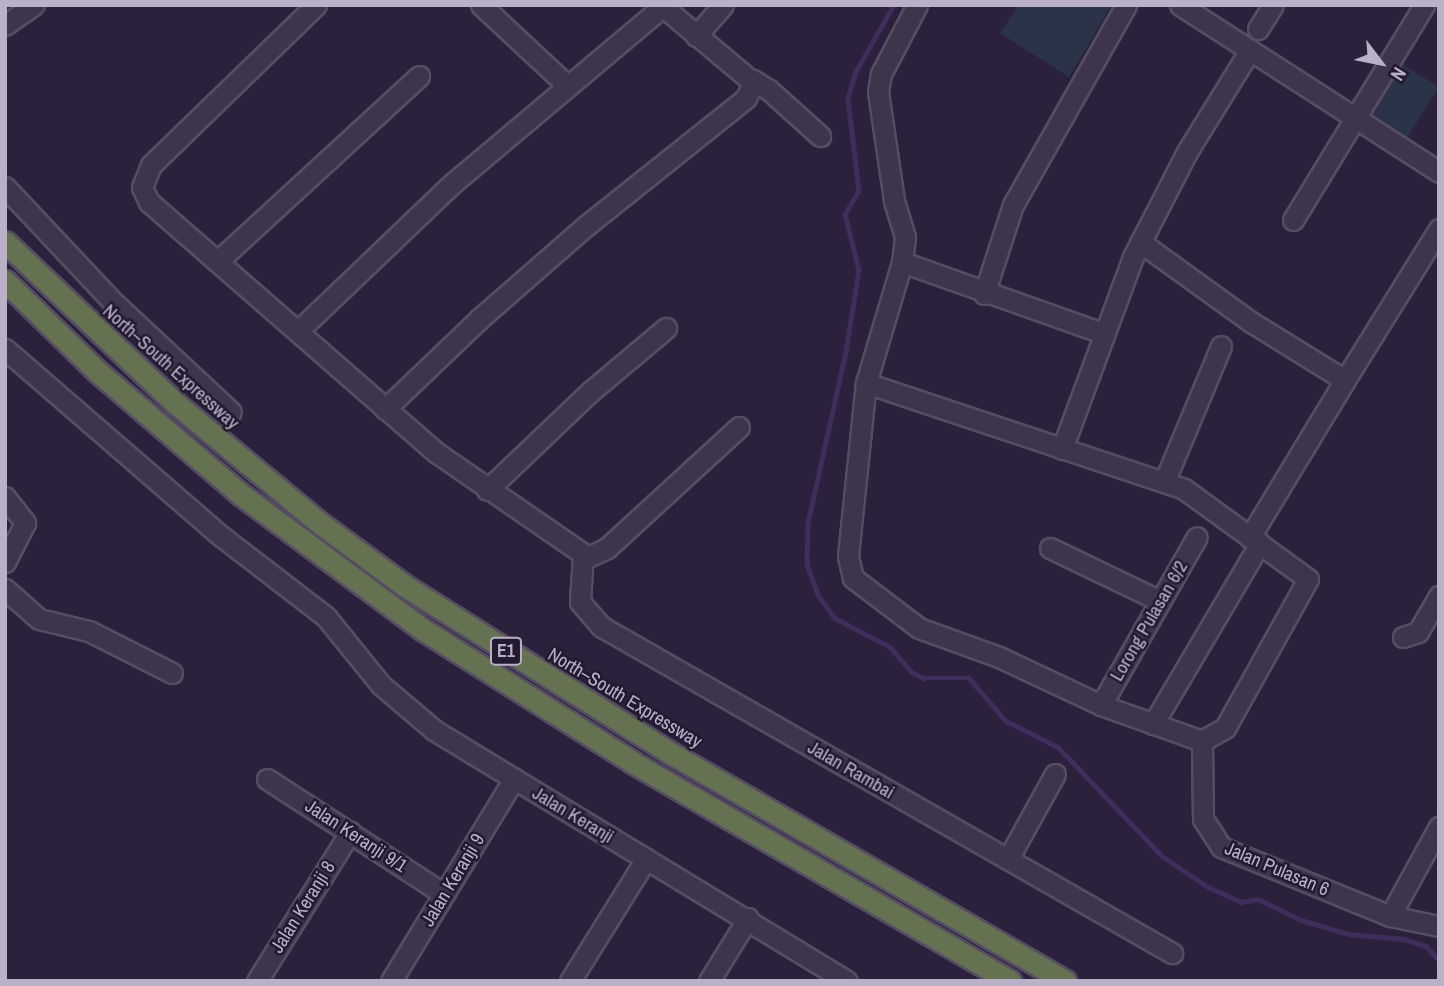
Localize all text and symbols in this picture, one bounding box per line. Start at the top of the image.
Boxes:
north arrow [1346,28,1416,98]
text: N [1385,62,1413,86]
street label: North–South Expressway [98,300,244,434]
street label: Lorong Pulasan 6/2 [1105,557,1193,685]
road number: E1 [489,636,524,666]
street label: North–South Expressway [544,643,706,753]
street label: Jalan Rambai [804,736,898,804]
street label: Jalan Keranji [528,782,618,848]
street label: Jalan Keranji 9/1 [301,795,411,877]
street label: Jalan Keranji 9 [416,830,490,930]
street label: Jalan Pulasan 6 [1222,837,1332,901]
street label: Jalan Keranji 8 [266,857,340,957]

